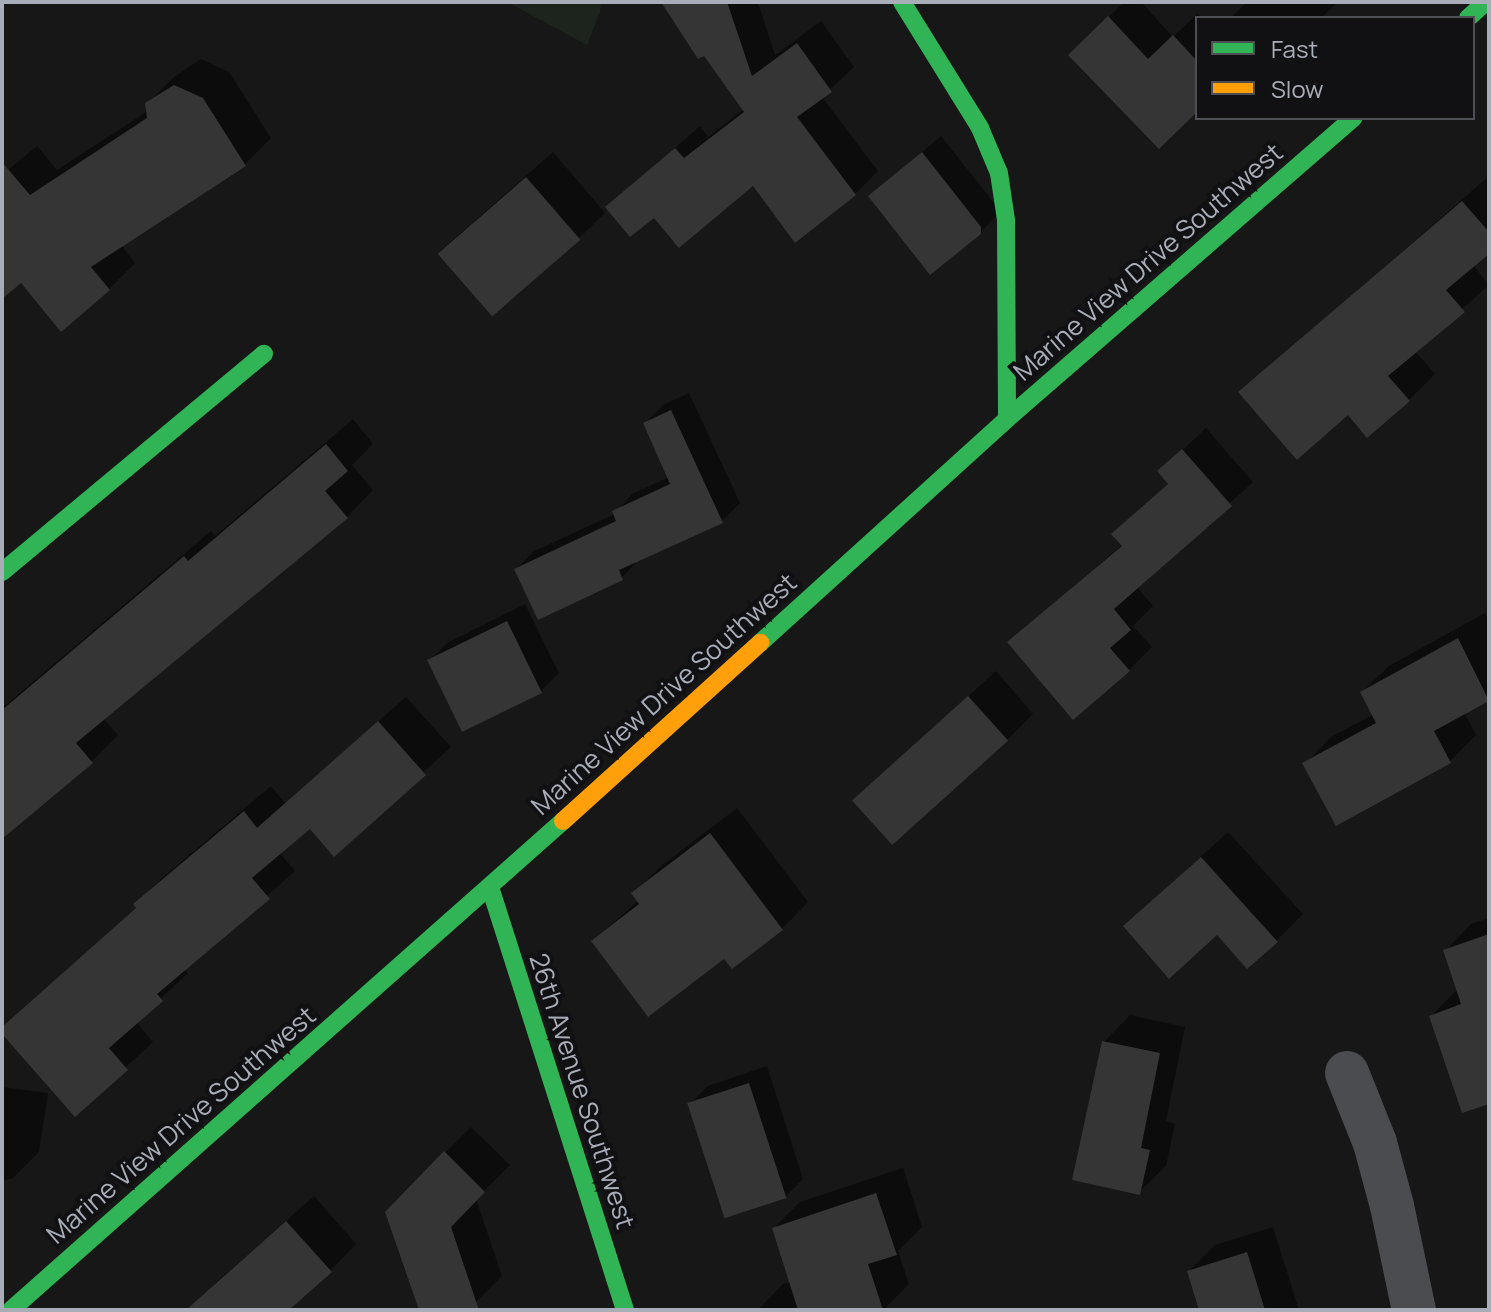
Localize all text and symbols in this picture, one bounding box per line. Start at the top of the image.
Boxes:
legend [1195,16,1475,120]
text: Fast [1271,32,1318,65]
text: Slow [1271,72,1324,105]
street label: Marine View Drive Southwest [1007,137,1289,387]
street label: Marine View Drive Southwest [525,567,803,821]
street label: 26th Avenue Southwest [523,949,641,1233]
street label: Marine View Drive Southwest [40,1000,322,1250]

